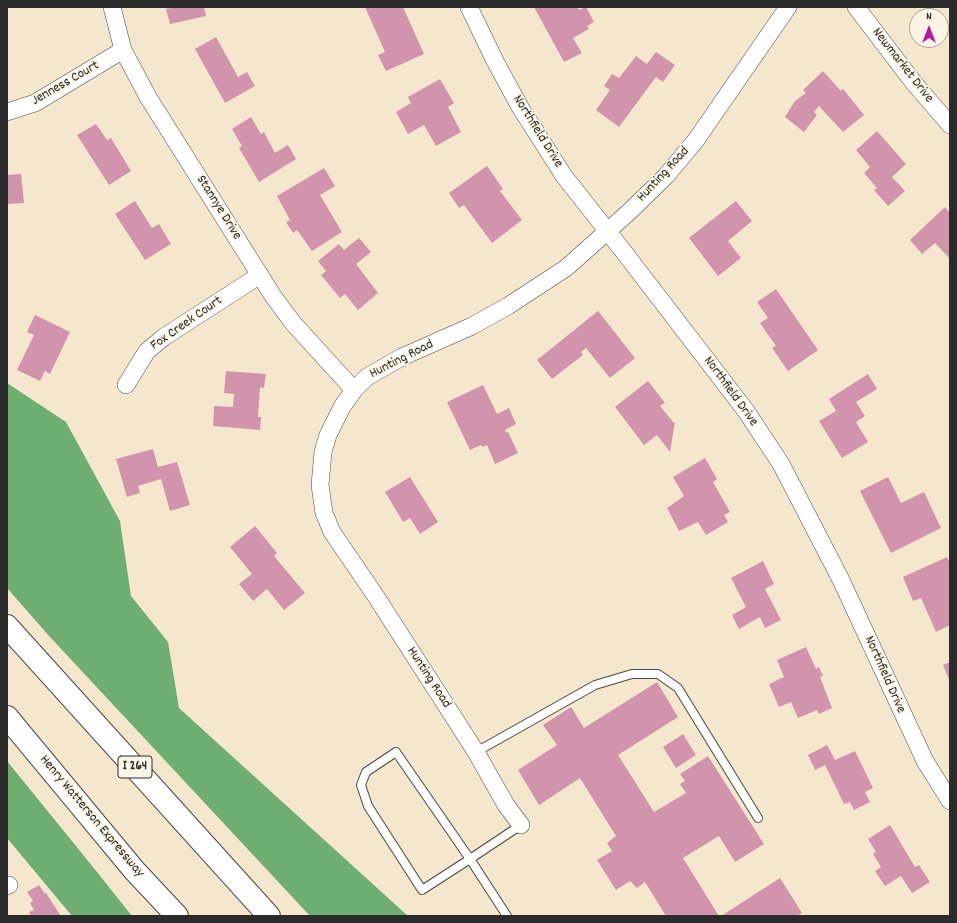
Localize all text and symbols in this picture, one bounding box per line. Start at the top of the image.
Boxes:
north arrow [909,8,949,48]
text: N [926,9,932,25]
street label: Newmarket Drive [867,25,937,107]
street label: Jenness Court [29,58,103,110]
street label: Northfield Drive [508,93,566,171]
street label: Hunting Road [634,144,694,206]
street label: Stannye Drive [192,173,244,243]
street label: Fox Creek Court [148,293,226,355]
street label: Hunting Road [367,337,437,383]
street label: Northfield Drive [699,354,761,430]
street label: Northfield Drive [860,634,908,716]
street label: Hunting Road [402,644,454,712]
street label: Henry Watterson Expressway [35,752,147,882]
road number: I 264 [118,756,152,778]

